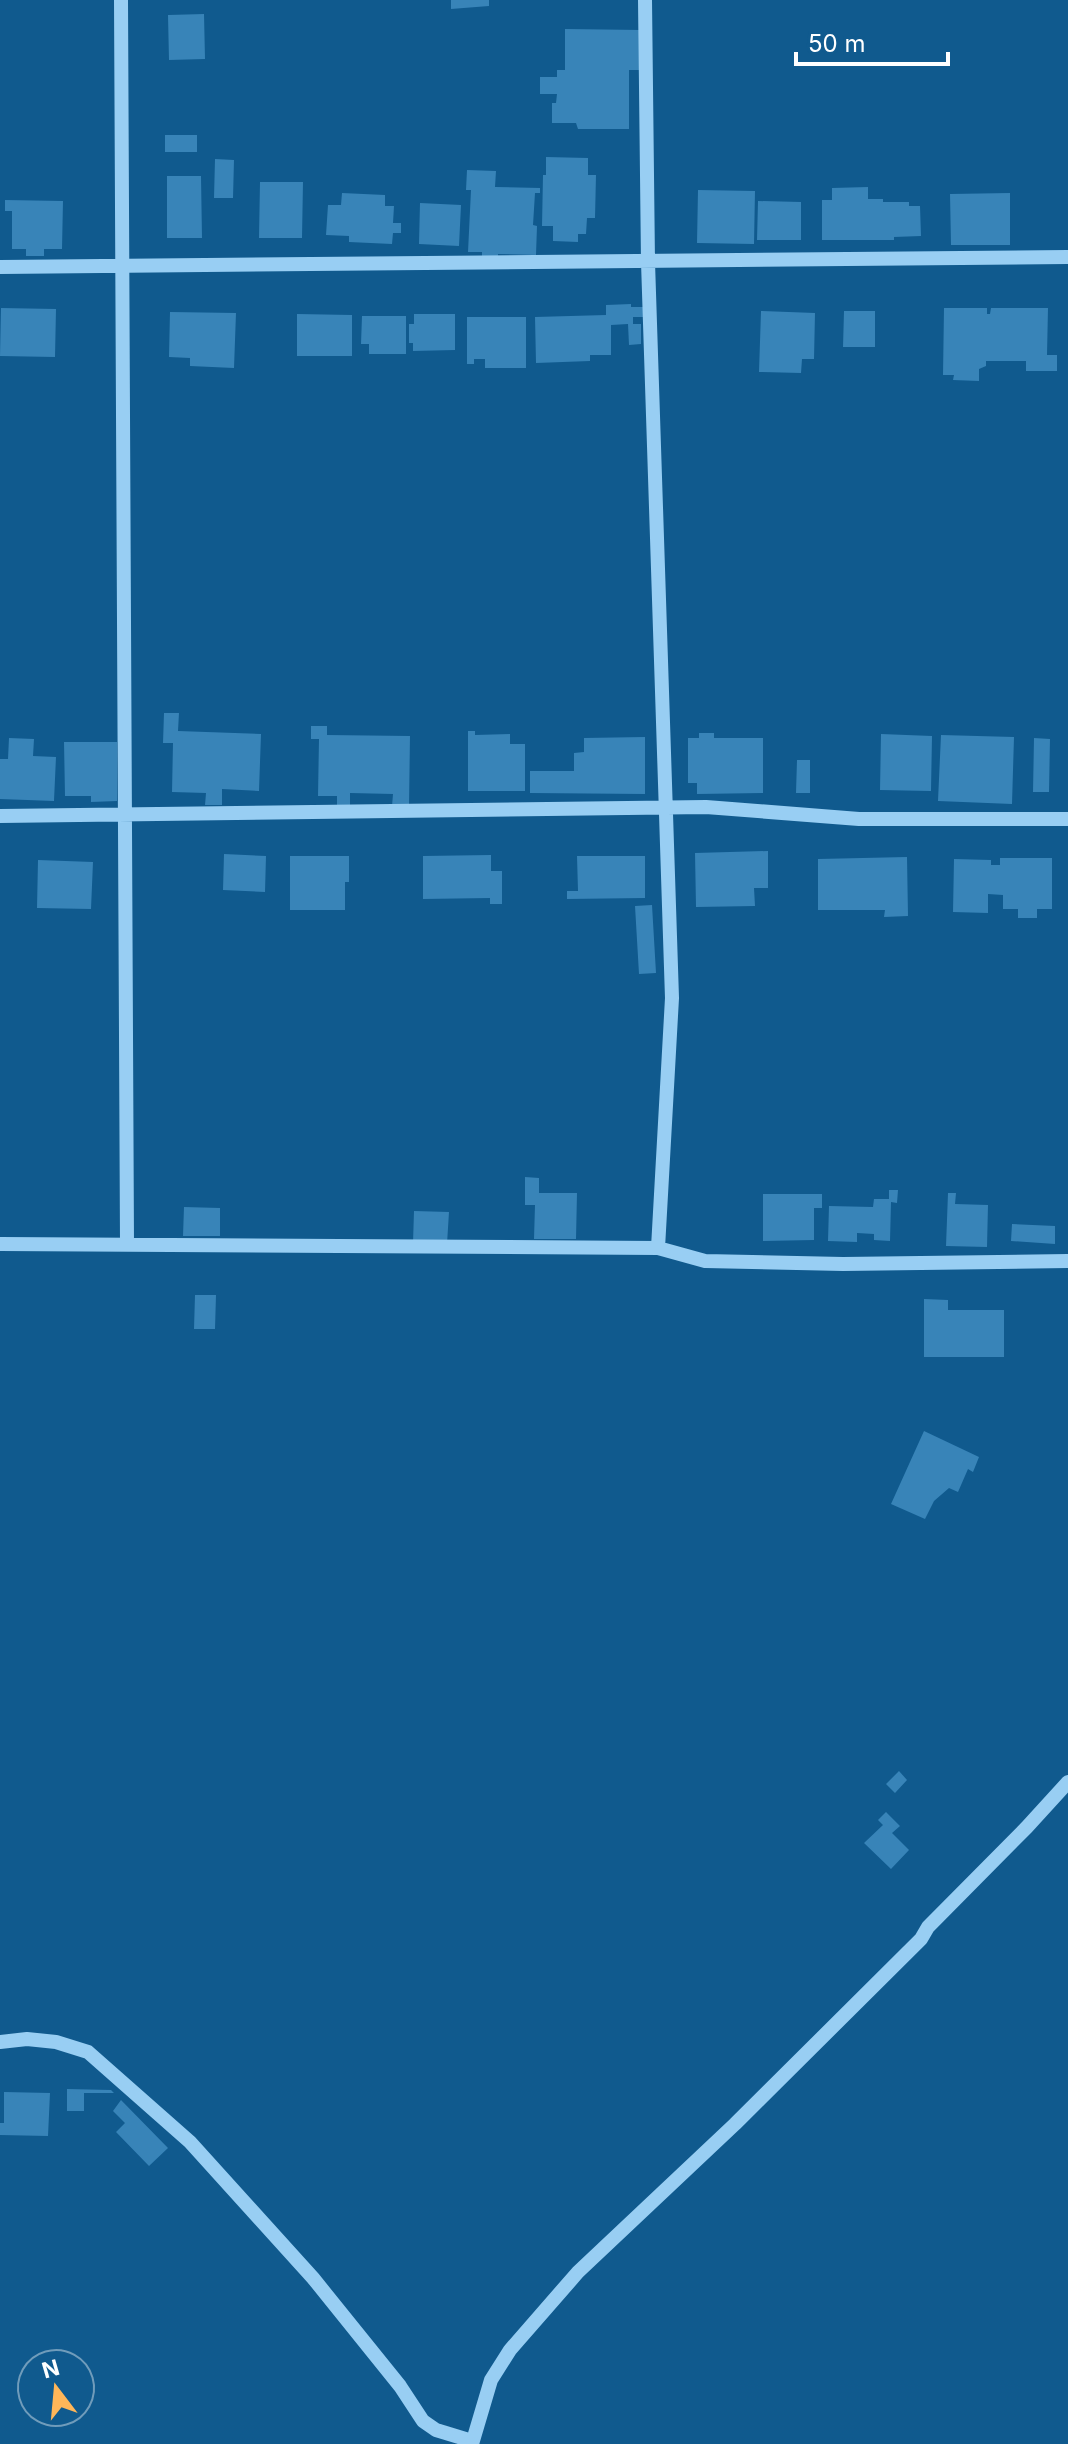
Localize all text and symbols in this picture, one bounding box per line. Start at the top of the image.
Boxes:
scale bar [796,16,948,66]
text: 50 m [808,29,866,58]
north arrow [16,2348,96,2428]
text: N [39,2354,62,2384]

